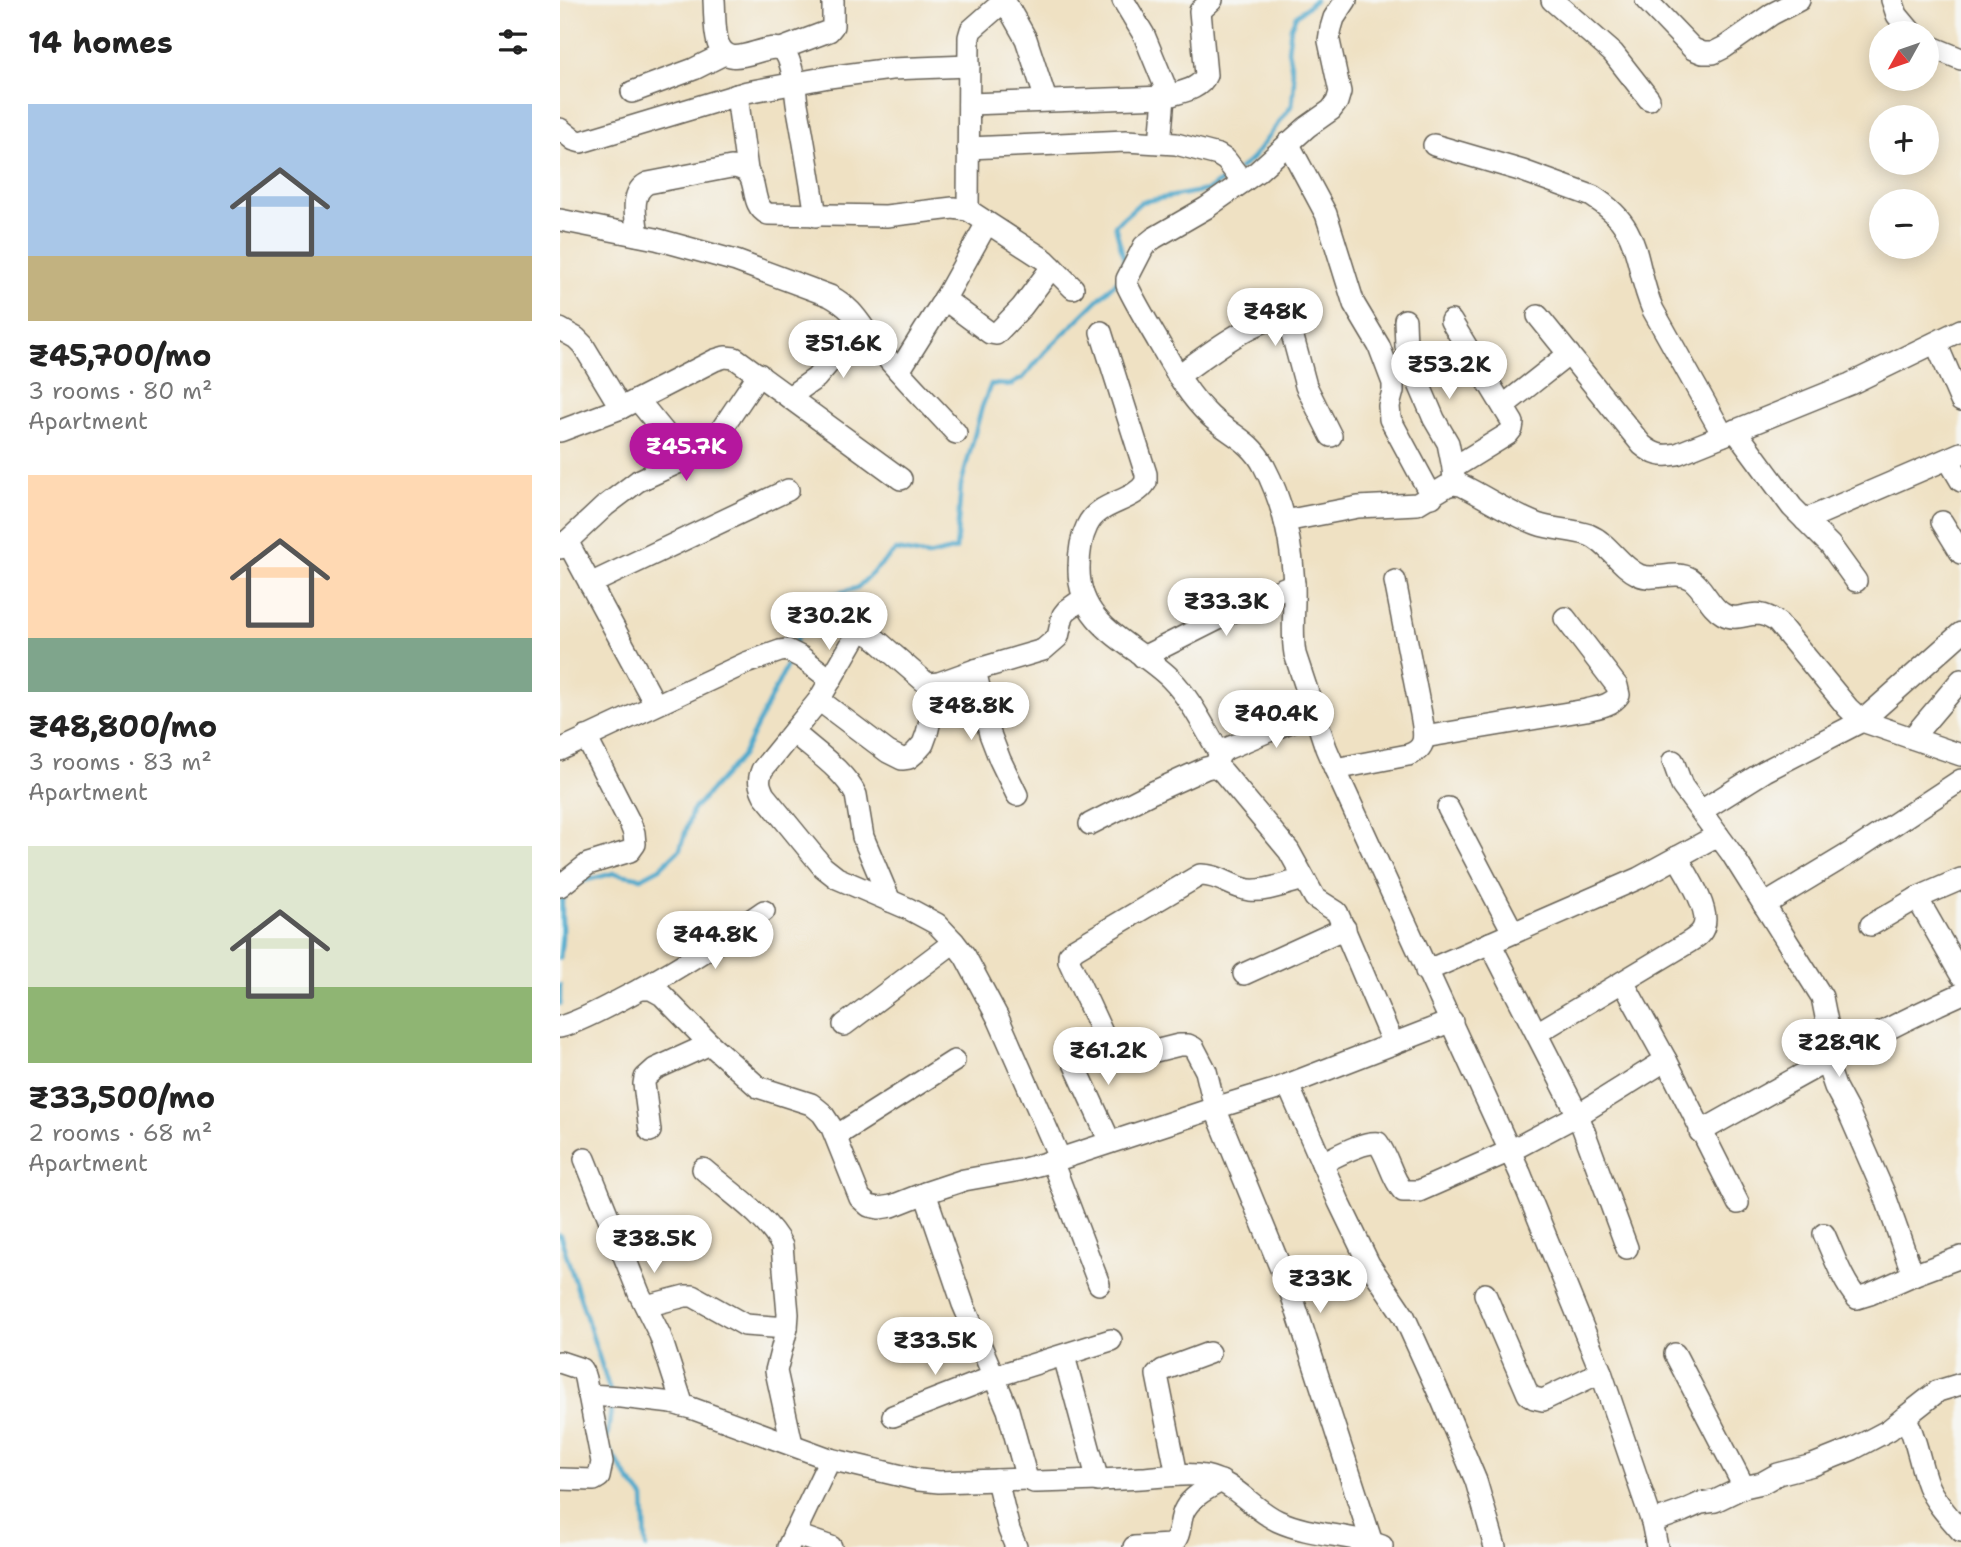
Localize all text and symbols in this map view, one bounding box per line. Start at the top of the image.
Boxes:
north arrow [1869,21,1939,91]
map controls [1869,21,1939,259]
text: 14 homes [28,22,173,63]
icon: filters [494,23,532,61]
button: + [1869,105,1939,175]
icon: home [217,149,343,275]
button: − [1869,189,1939,259]
pin: ₹48K [1234,288,1316,348]
text: ₹48K [1243,296,1307,326]
pin: ₹51.6K [786,320,900,380]
text: ₹51.6K [805,328,882,358]
text: ₹45,700/mo [28,335,212,376]
pin: ₹53.2K [1392,342,1506,401]
text: ₹53.2K [1407,349,1491,379]
text: 3 rooms · 80 m² [28,376,213,406]
text: Apartment [28,406,148,436]
pin: ₹45.7K [629,424,743,483]
text: ₹45.7K [646,431,726,461]
icon: home [217,520,343,646]
pin: ₹33.3K [1169,578,1283,638]
text: ₹33.3K [1183,586,1269,616]
pin: ₹30.2K [772,592,886,652]
text: ₹30.2K [787,600,871,630]
pin: ₹48.8K [914,682,1028,742]
text: ₹48.8K [928,690,1014,720]
pin: ₹40.4K [1219,690,1333,750]
text: ₹40.4K [1234,698,1318,728]
text: ₹48,800/mo [28,706,217,747]
text: 3 rooms · 83 m² [28,747,212,777]
text: Apartment [28,777,148,807]
icon: home [217,891,343,1017]
pin: ₹44.8K [658,912,772,971]
text: ₹44.8K [673,919,757,949]
pin: ₹28.9K [1782,1020,1896,1079]
text: ₹28.9K [1798,1027,1880,1057]
pin: ₹61.2K [1051,1028,1165,1087]
text: ₹61.2K [1069,1035,1147,1065]
text: ₹33,500/mo [28,1077,215,1118]
text: 2 rooms · 68 m² [28,1118,212,1148]
text: Apartment [28,1148,148,1178]
pin: ₹38.5K [597,1216,711,1275]
text: ₹38.5K [612,1223,696,1253]
pin: ₹33K [1279,1256,1361,1315]
text: ₹33K [1288,1263,1352,1293]
pin: ₹33.5K [878,1318,992,1377]
text: ₹33.5K [893,1325,977,1355]

